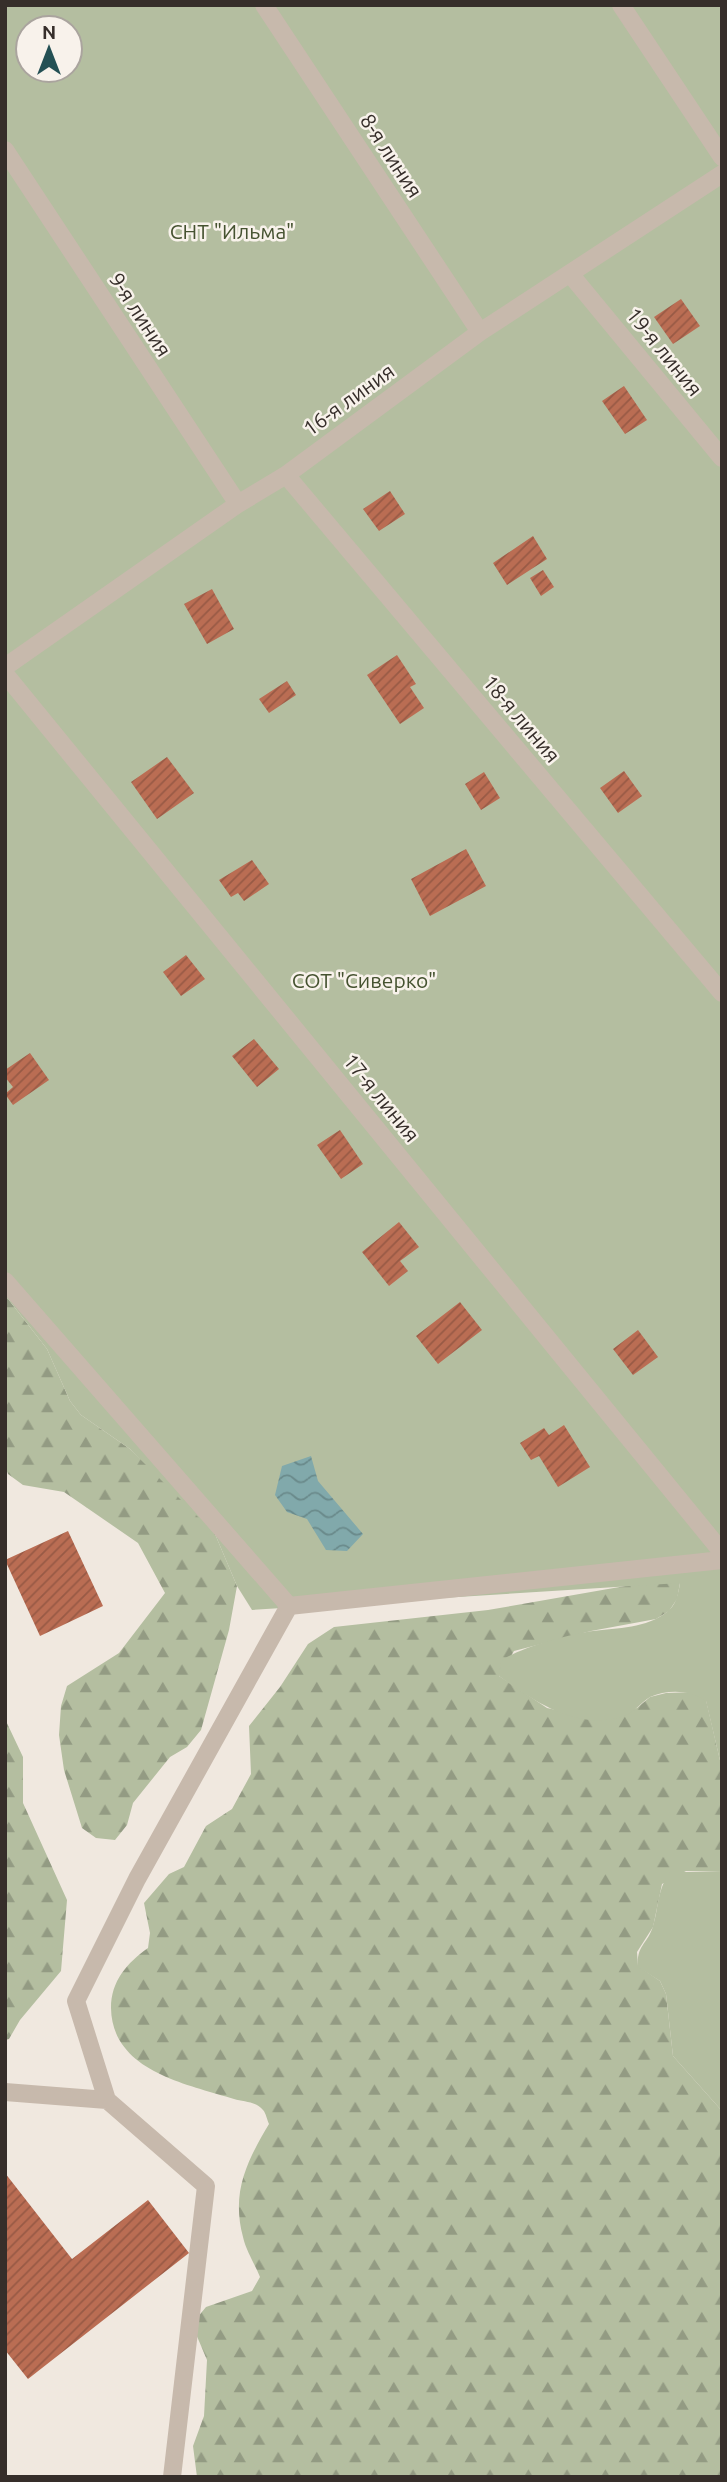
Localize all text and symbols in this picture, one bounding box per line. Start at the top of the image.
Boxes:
north arrow [14,14,84,84]
text: N [42,21,56,43]
street label: 8-я линия [356,109,428,202]
park label: СНТ "Ильма" [170,219,294,243]
street label: 9-я линия [105,268,177,361]
street label: 19-я линия [622,302,708,400]
street label: 16-я линия [298,358,399,440]
street label: 18-я линия [478,670,565,767]
park label: СОТ "Сиверко" [292,968,436,992]
street label: 17-я линия [339,1048,425,1146]

